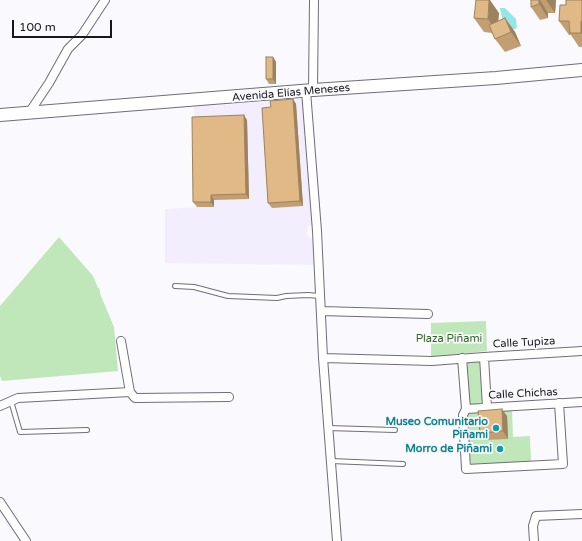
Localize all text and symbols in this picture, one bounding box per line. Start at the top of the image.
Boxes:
scale bar [14,12,114,38]
text: 100 m [19,20,56,34]
street label: Avenida Elías Meneses [231,81,351,105]
park label: Plaza Piñami [416,332,482,346]
street label: Calle Tupiza [492,335,556,351]
street label: Calle Chichas [488,386,558,402]
place label: Museo Comunitario Piñami [385,415,488,441]
marker: Museo Comunitario Piñami [491,423,501,433]
place label: Morro de Piñami [405,442,492,456]
marker: Morro de Piñami [495,444,505,454]

